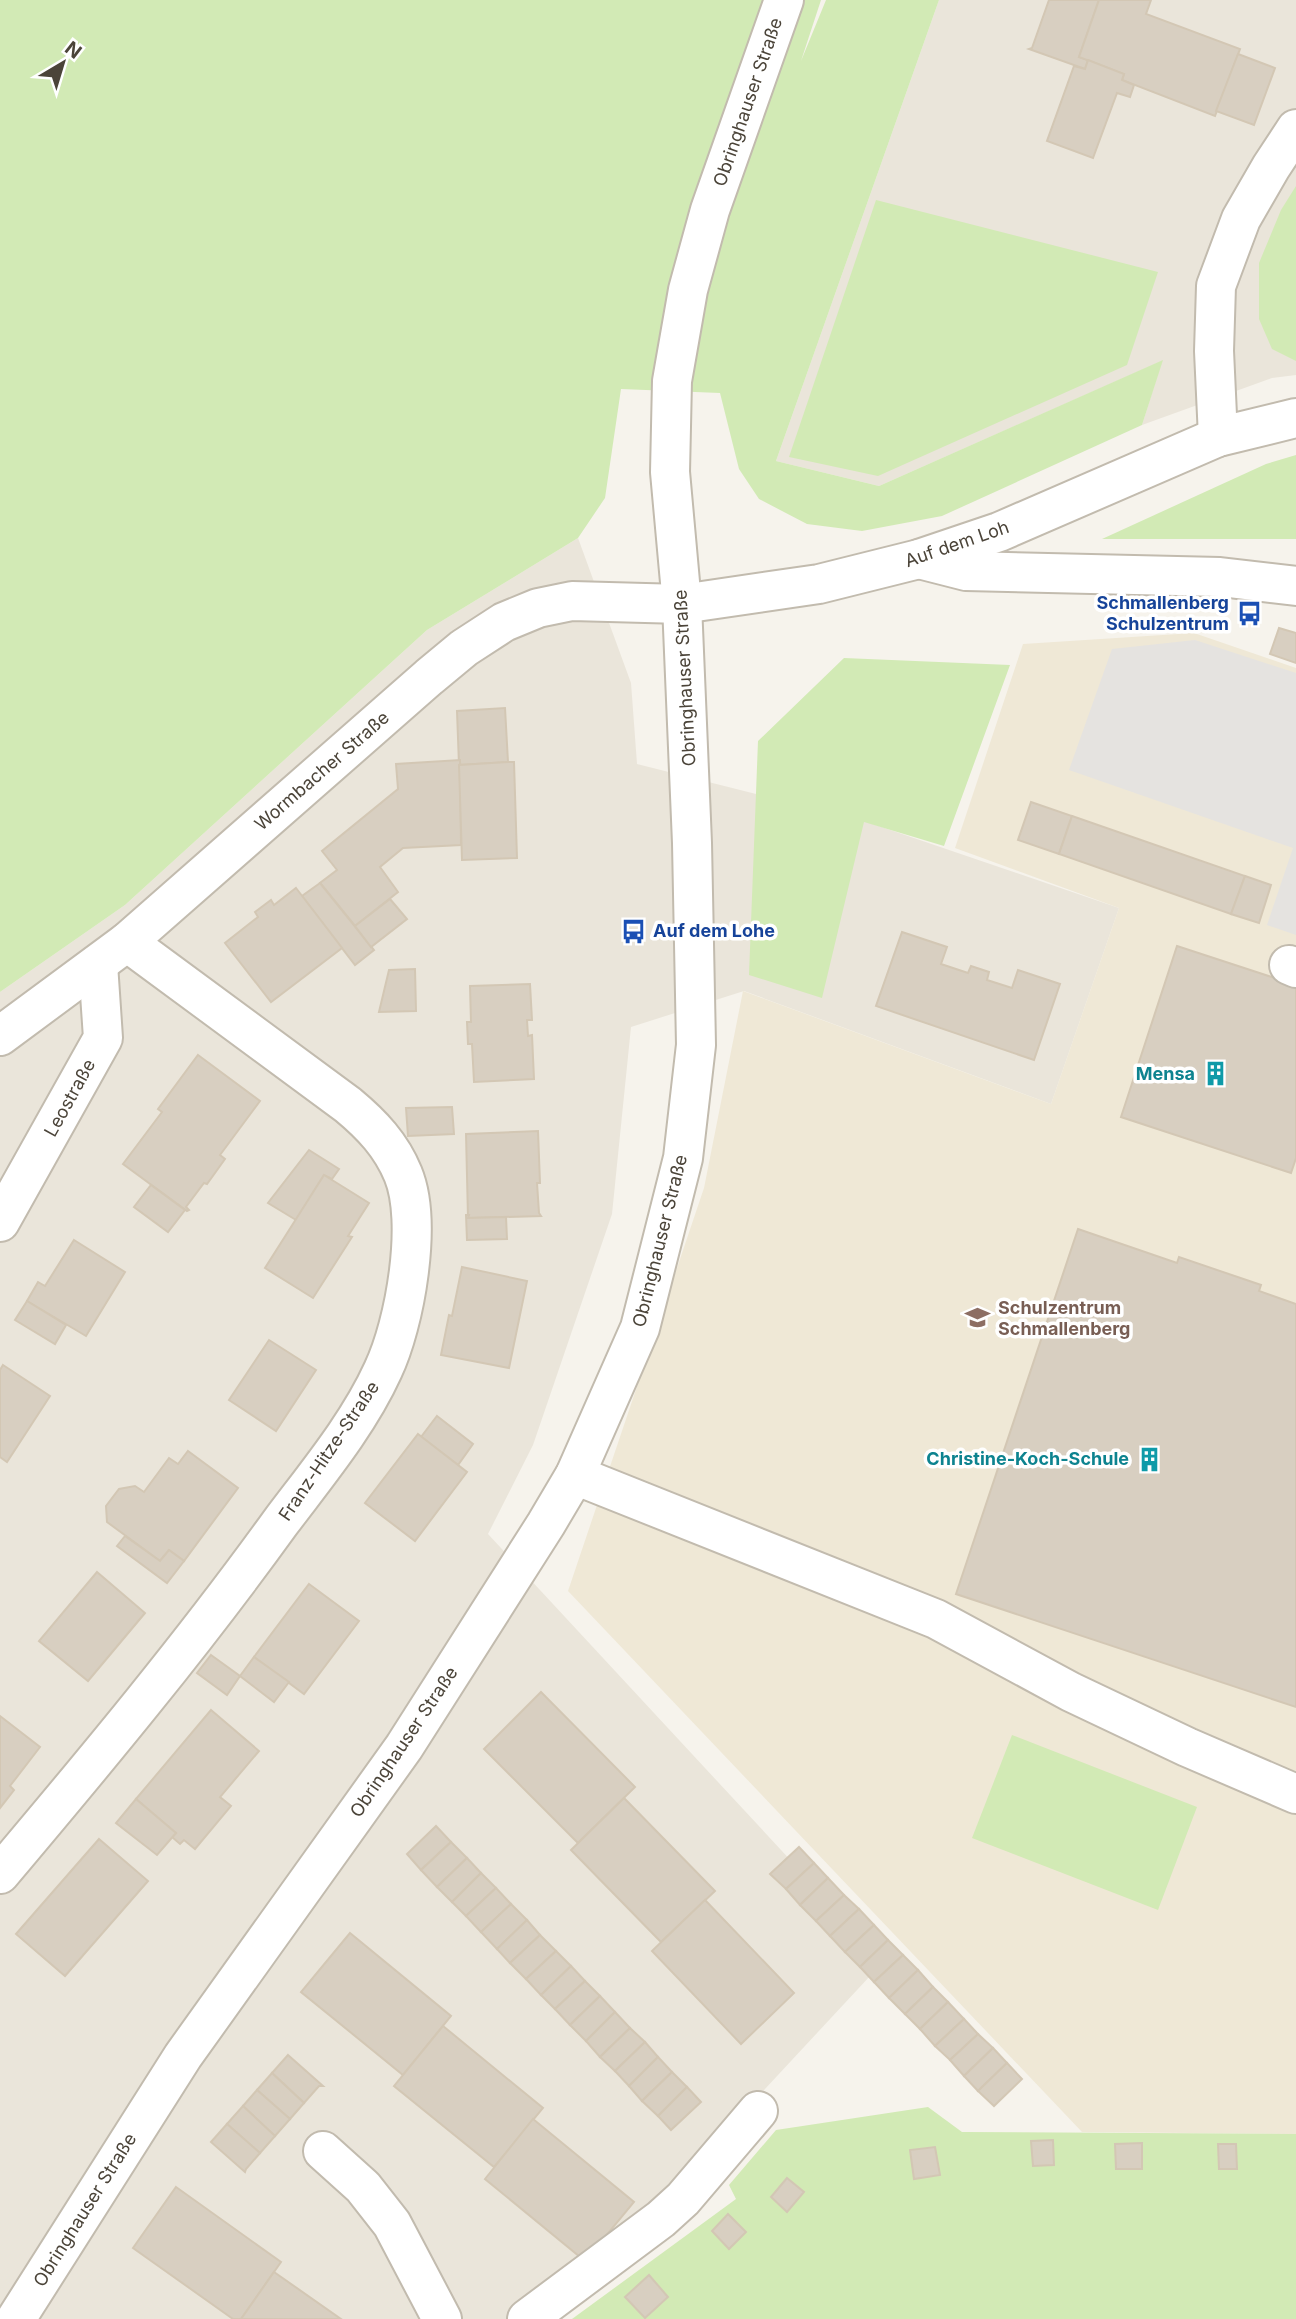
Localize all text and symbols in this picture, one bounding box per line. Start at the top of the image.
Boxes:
street label: Obringhauser Straße [709,15,786,189]
north arrow [28,28,98,98]
text: N [60,36,86,64]
street label: Auf dem Loh [902,516,1012,571]
street label: Obringhauser Straße [669,589,700,767]
place label: Schmallenberg Schulzentrum [1097,592,1229,634]
bus stop icon: Schmallenberg Schulzentrum [1235,599,1263,627]
street label: Wormbacher Straße [250,707,393,835]
bus stop icon: Auf dem Lohe [619,917,647,945]
place label: Auf dem Lohe [653,920,775,941]
street label: Leostraße [40,1055,99,1140]
building icon: Mensa [1201,1060,1229,1088]
place label: Mensa [1136,1063,1195,1084]
street label: Obringhauser Straße [628,1152,691,1329]
place label: Schulzentrum Schmallenberg [998,1297,1130,1339]
school or university icon: Schulzentrum Schmallenberg [964,1304,992,1332]
street label: Franz-Hitze-Straße [274,1377,383,1525]
building icon: Christine-Koch-Schule [1135,1445,1163,1473]
place label: Christine-Koch-Schule [926,1448,1129,1469]
street label: Obringhauser Straße [345,1662,462,1821]
street label: Obringhauser Straße [29,2129,140,2290]

